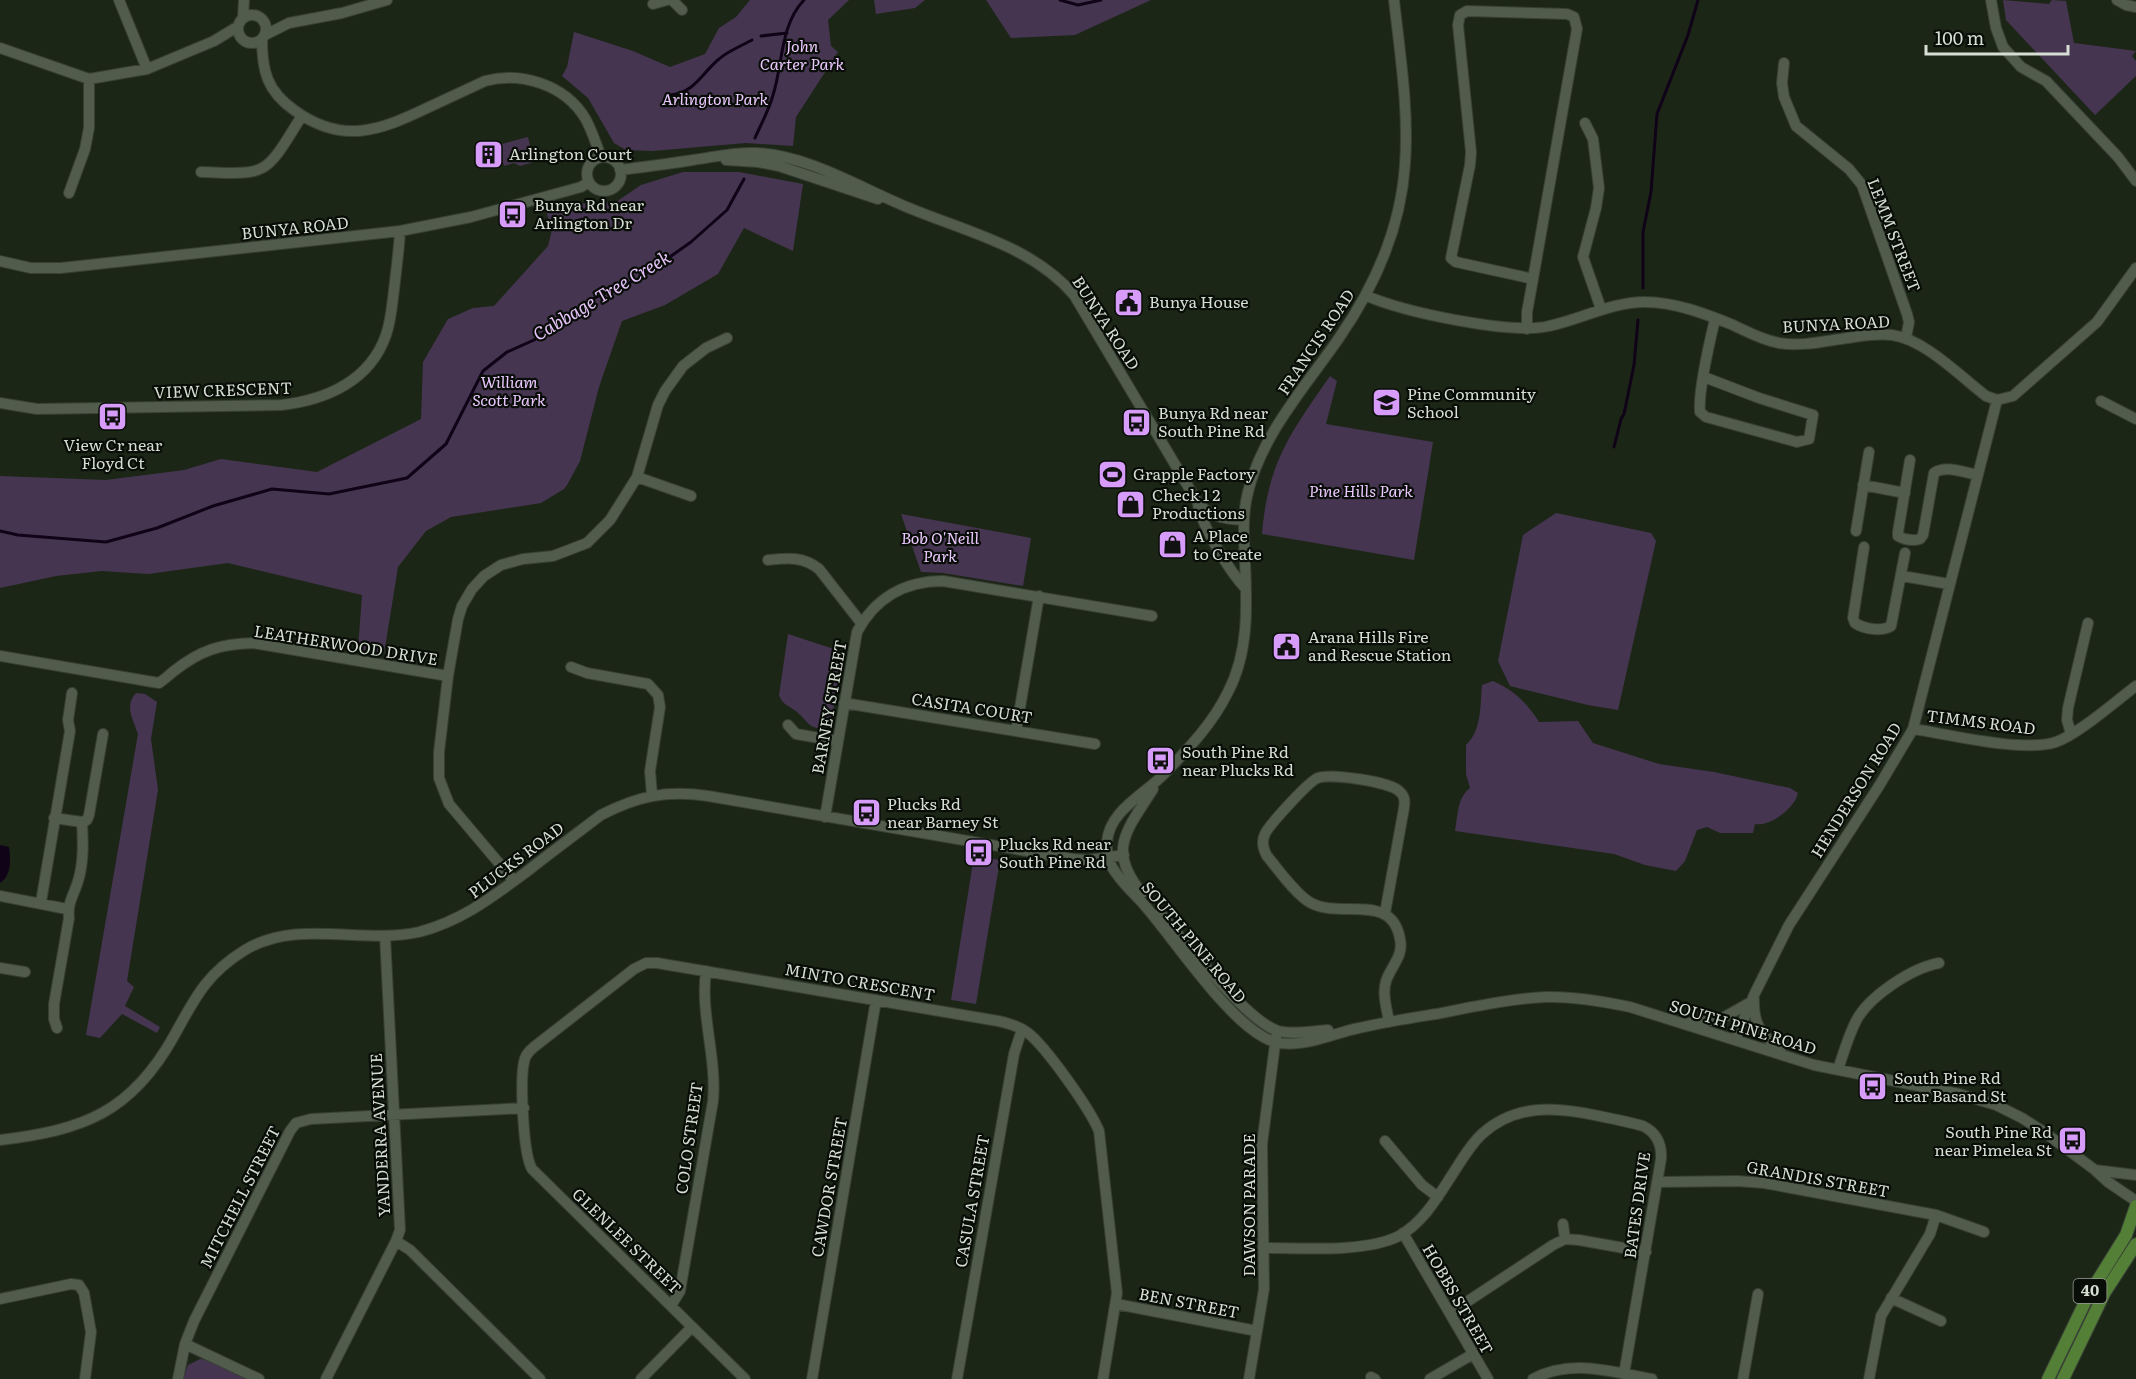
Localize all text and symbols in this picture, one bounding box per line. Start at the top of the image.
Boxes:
scale bar [1926,18,2068,56]
text: 100 m [1935,24,1984,51]
park label: John Carter Park [760,33,844,75]
park label: Arlington Park [662,86,768,110]
building icon: Arlington Court [472,138,504,170]
place label: Arlington Court [509,141,632,165]
street label: LEMM STREET [1862,174,1928,295]
place label: Bunya Rd near Arlington Dr [534,192,645,234]
bus stop icon: Bunya Rd near Arlington Dr [497,198,529,230]
street label: BUNYA ROAD [240,209,350,245]
water label: Cabbage Tree Creek [527,243,675,347]
street label: BUNYA ROAD [1067,271,1146,374]
street label: FRANCIS ROAD [1271,284,1360,399]
public building icon: Bunya House [1112,286,1144,318]
place label: Bunya House [1149,289,1248,313]
street label: BUNYA ROAD [1782,308,1890,338]
park label: William Scott Park [472,369,546,411]
street label: VIEW CRESCENT [153,375,293,403]
place label: Pine Community School [1407,381,1537,423]
school or university icon: Pine Community School [1370,387,1402,419]
place label: Bunya Rd near South Pine Rd [1158,400,1269,442]
bus stop icon: View Cr near Floyd Ct [97,401,129,433]
bus stop icon: Bunya Rd near South Pine Rd [1121,406,1153,438]
place label: View Cr near Floyd Ct [64,432,163,474]
sports icon: Grapple Factory [1096,458,1128,490]
place label: Grapple Factory [1133,461,1256,485]
park label: Pine Hills Park [1309,478,1413,502]
place label: Check 1 2 Productions [1152,482,1245,524]
shop icon: Check 1 2 Productions [1115,488,1147,520]
place label: A Place to Create [1193,523,1262,565]
park label: Bob O'Neill Park [901,525,980,567]
shop icon: A Place to Create [1156,529,1188,561]
street label: LEATHERWOOD DRIVE [253,618,440,670]
place label: Arana Hills Fire and Rescue Station [1308,624,1452,666]
public building icon: Arana Hills Fire and Rescue Station [1271,630,1303,662]
street label: BARNEY STREET [804,638,852,776]
street label: CASITA COURT [910,686,1035,728]
street label: TIMMS ROAD [1925,702,2037,740]
street label: HENDERSON ROAD [1804,717,1907,862]
place label: South Pine Rd near Plucks Rd [1182,739,1294,781]
bus stop icon: South Pine Rd near Plucks Rd [1145,745,1177,777]
place label: Plucks Rd near Barney St [887,791,999,833]
bus stop icon: Plucks Rd near Barney St [850,797,882,829]
street label: PLUCKS ROAD [462,815,568,903]
place label: Plucks Rd near South Pine Rd [999,831,1111,873]
bus stop icon: Plucks Rd near South Pine Rd [962,837,994,869]
street label: SOUTH PINE ROAD [1137,875,1253,1007]
street label: MINTO CRESCENT [783,956,937,1006]
street label: SOUTH PINE ROAD [1667,992,1820,1060]
street label: YANDERRA AVENUE [363,1053,395,1218]
place label: South Pine Rd near Basand St [1894,1065,2007,1107]
bus stop icon: South Pine Rd near Basand St [1857,1071,1889,1103]
street label: COLO STREET [668,1080,708,1195]
street label: CAWDOR STREET [804,1115,852,1259]
place label: South Pine Rd near Pimelea St [1934,1119,2053,1161]
street label: MITCHELL STREET [193,1121,286,1272]
bus stop icon: South Pine Rd near Pimelea St [2057,1125,2089,1157]
street label: CASULA STREET [948,1132,995,1269]
street label: DAWSON PARADE [1236,1133,1260,1277]
street label: BATES DRIVE [1617,1150,1655,1260]
street label: GRANDIS STREET [1745,1154,1892,1202]
street label: GLENLEE STREET [568,1182,688,1299]
street label: HOBBS STREET [1418,1239,1500,1358]
road number: 40 [2074,1279,2106,1303]
street label: BEN STREET [1137,1281,1242,1324]

